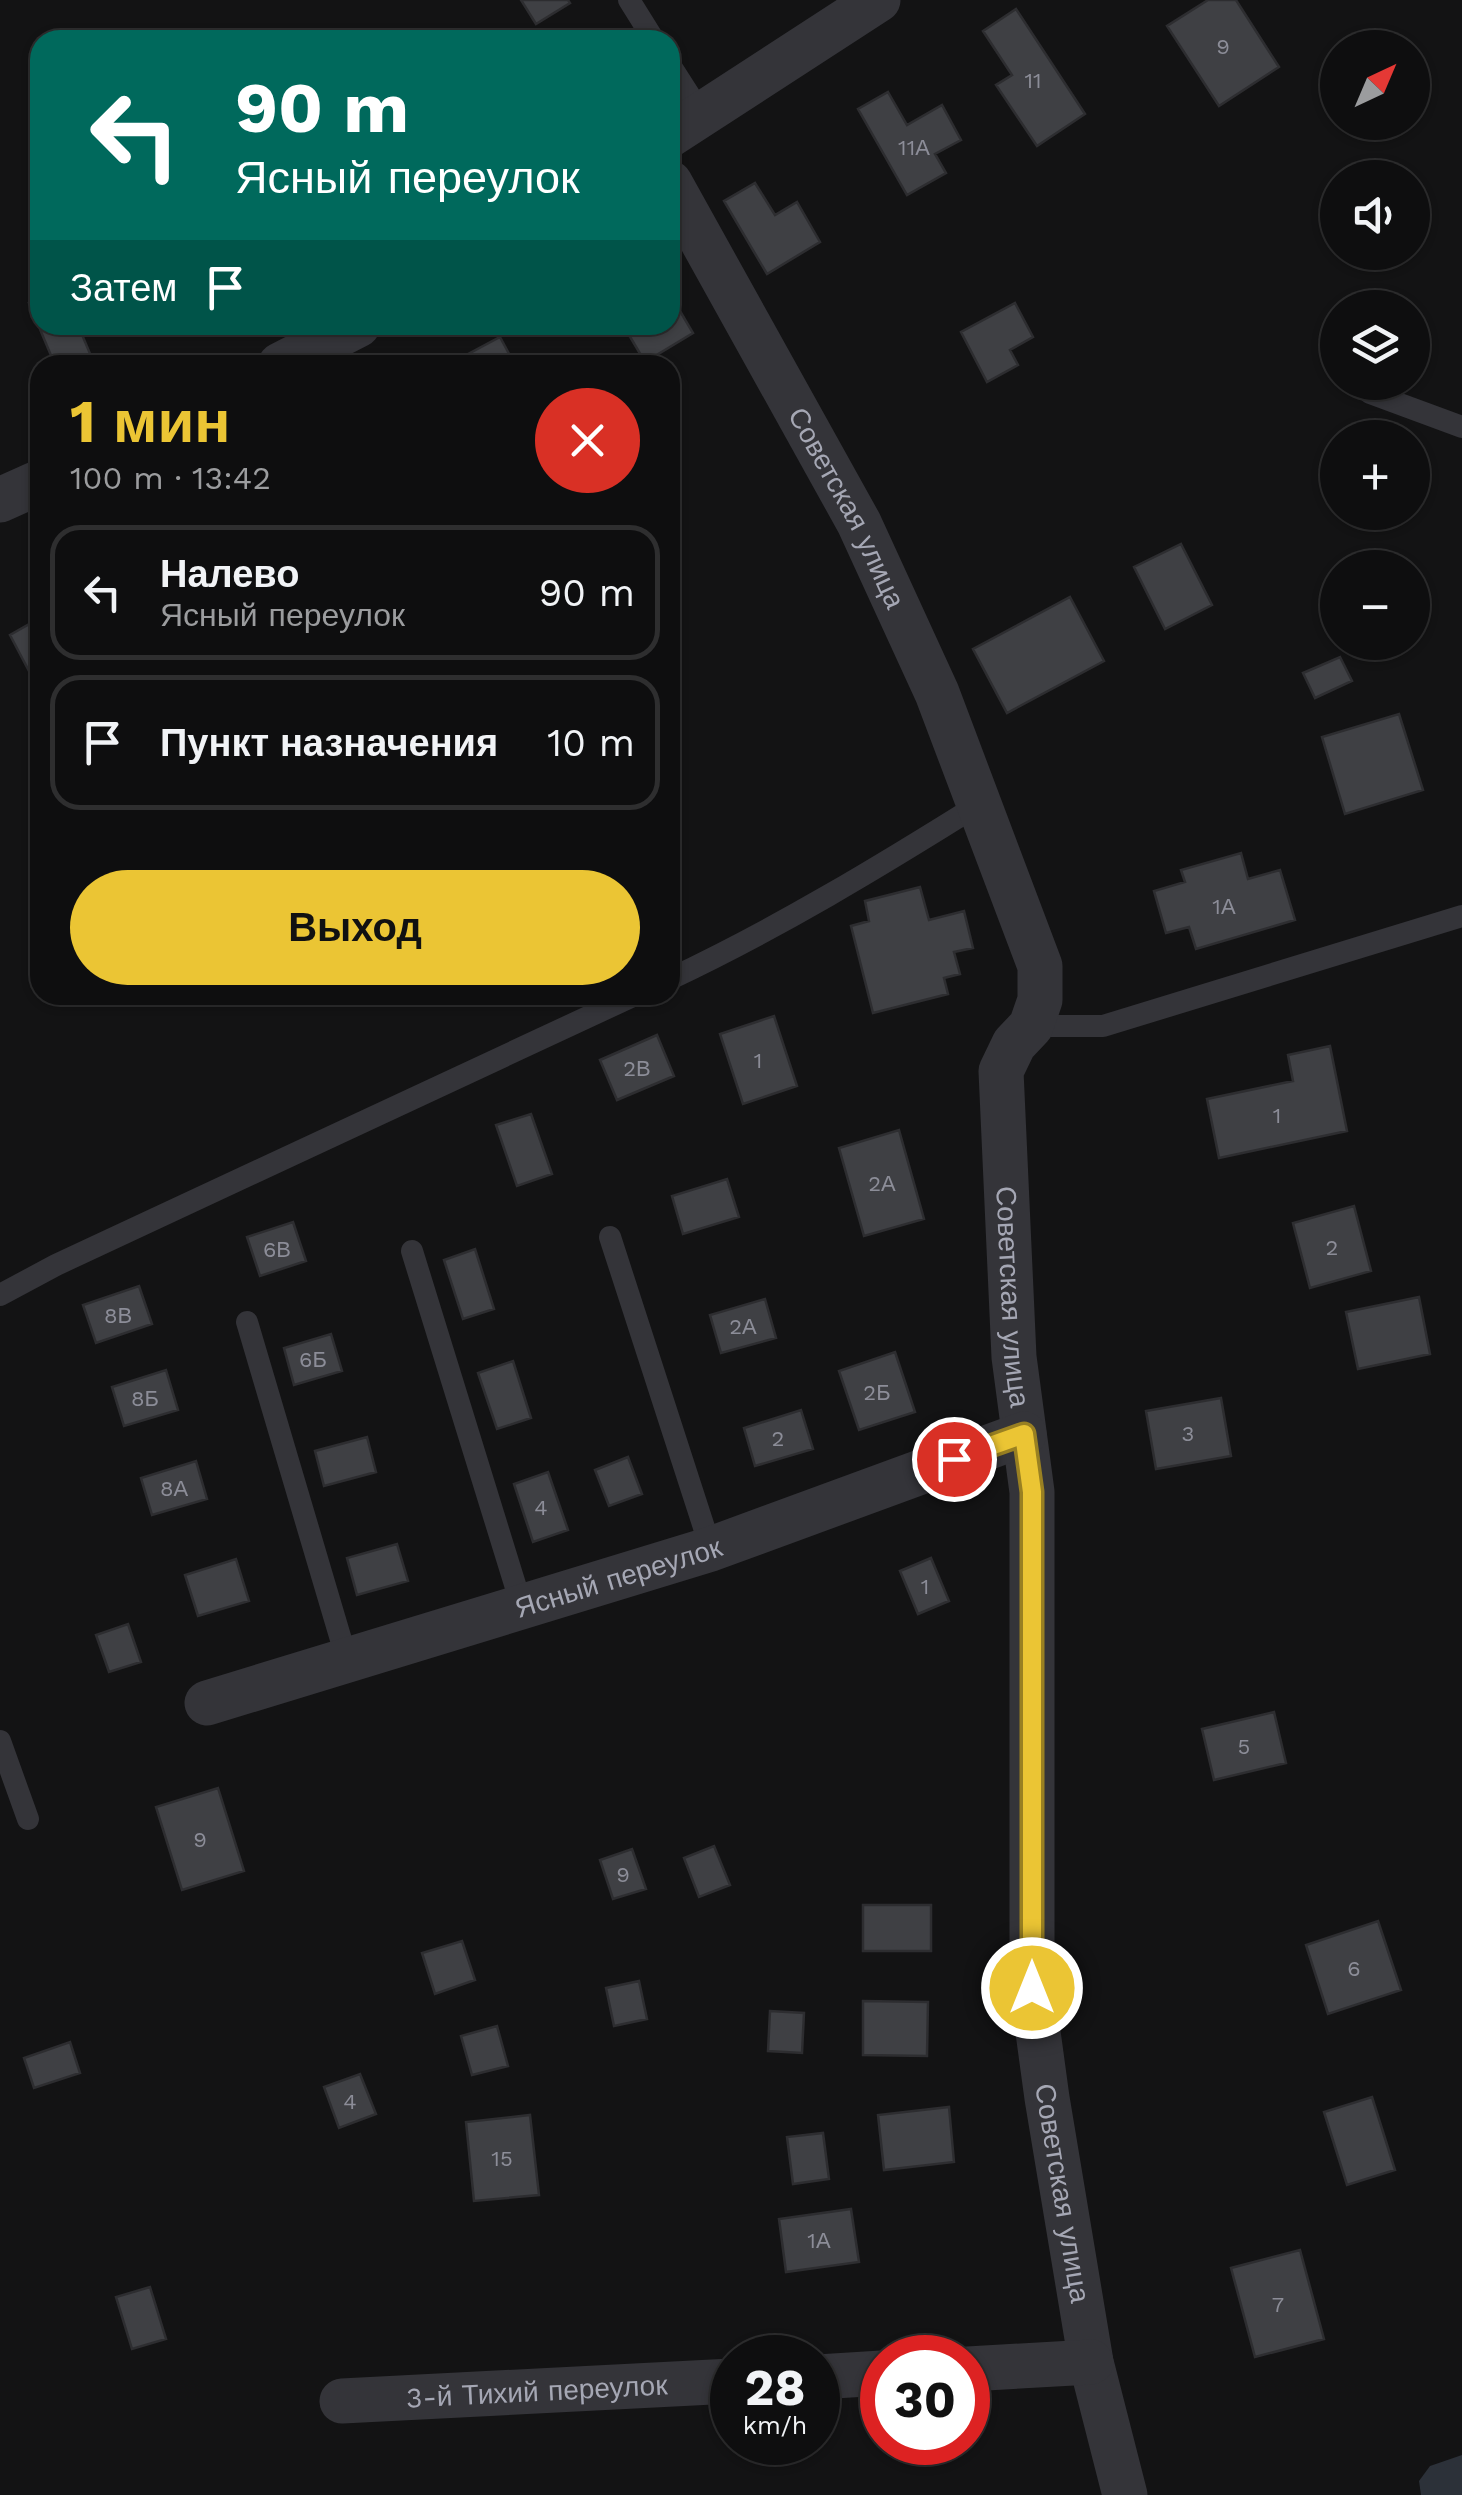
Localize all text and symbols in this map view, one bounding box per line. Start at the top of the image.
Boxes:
north arrow [1320,30,1430,140]
map controls [1320,30,1430,660]
house number: 9 [1216,34,1230,59]
text: 90 m [235,67,409,149]
house number: 11 [1024,68,1042,93]
icon: left [70,70,200,200]
house number: 11А [898,135,930,160]
text: Ясный переулок [235,151,580,204]
button: sound [1320,160,1430,270]
icon: arrive [198,260,253,315]
text: Затем [70,266,178,310]
button: layers [1320,290,1430,400]
text: 1 мин [70,386,231,457]
button: close [535,388,640,493]
street label: Советская улица [781,402,912,614]
button: + [1320,420,1430,530]
text: 100 m · 13:42 [70,459,271,497]
button: − [1320,550,1430,660]
text: Налево [160,552,299,596]
icon: left [75,565,130,620]
text: 90 m [539,571,635,615]
text: Ясный переулок [160,596,405,634]
icon: arrive [75,715,130,770]
text: Пункт назначения [160,721,498,765]
text: 10 m [547,721,635,765]
button: Выход [70,870,640,985]
house number: 1А [1212,894,1236,919]
house number: 1 [754,1048,762,1073]
house number: 2В [623,1056,651,1081]
house number: 1 [1273,1103,1281,1128]
house number: 2А [868,1171,896,1196]
street label: Советская улица [989,1185,1037,1410]
house number: 2 [1326,1235,1338,1260]
house number: 6В [263,1237,291,1262]
house number: 8В [104,1303,132,1328]
house number: 2А [729,1314,757,1339]
house number: 6Б [299,1347,327,1372]
house number: 2Б [863,1380,891,1405]
house number: 8Б [131,1386,159,1411]
pin [912,1417,997,1502]
house number: 3 [1182,1421,1194,1446]
house number: 2 [772,1426,784,1451]
icon: arrive [927,1432,982,1487]
house number: 8А [160,1476,188,1501]
house number: 4 [534,1495,548,1520]
street label: Ясный переулок [511,1530,727,1625]
house number: 1 [921,1574,929,1599]
house number: 5 [1238,1734,1250,1759]
house number: 9 [193,1827,207,1852]
house number: 9 [616,1862,630,1887]
position arrow [980,1936,1084,2040]
house number: 6 [1347,1956,1361,1981]
street label: Советская улица [1028,2082,1097,2306]
house number: 4 [343,2089,357,2114]
house number: 15 [491,2146,513,2171]
house number: 1А [807,2228,831,2253]
house number: 7 [1272,2292,1284,2317]
speed limit sign: 30 [860,2335,990,2465]
text: 28 [744,2358,806,2417]
street label: 3-й Тихий переулок [405,2368,669,2415]
text: km/h [743,2411,807,2440]

